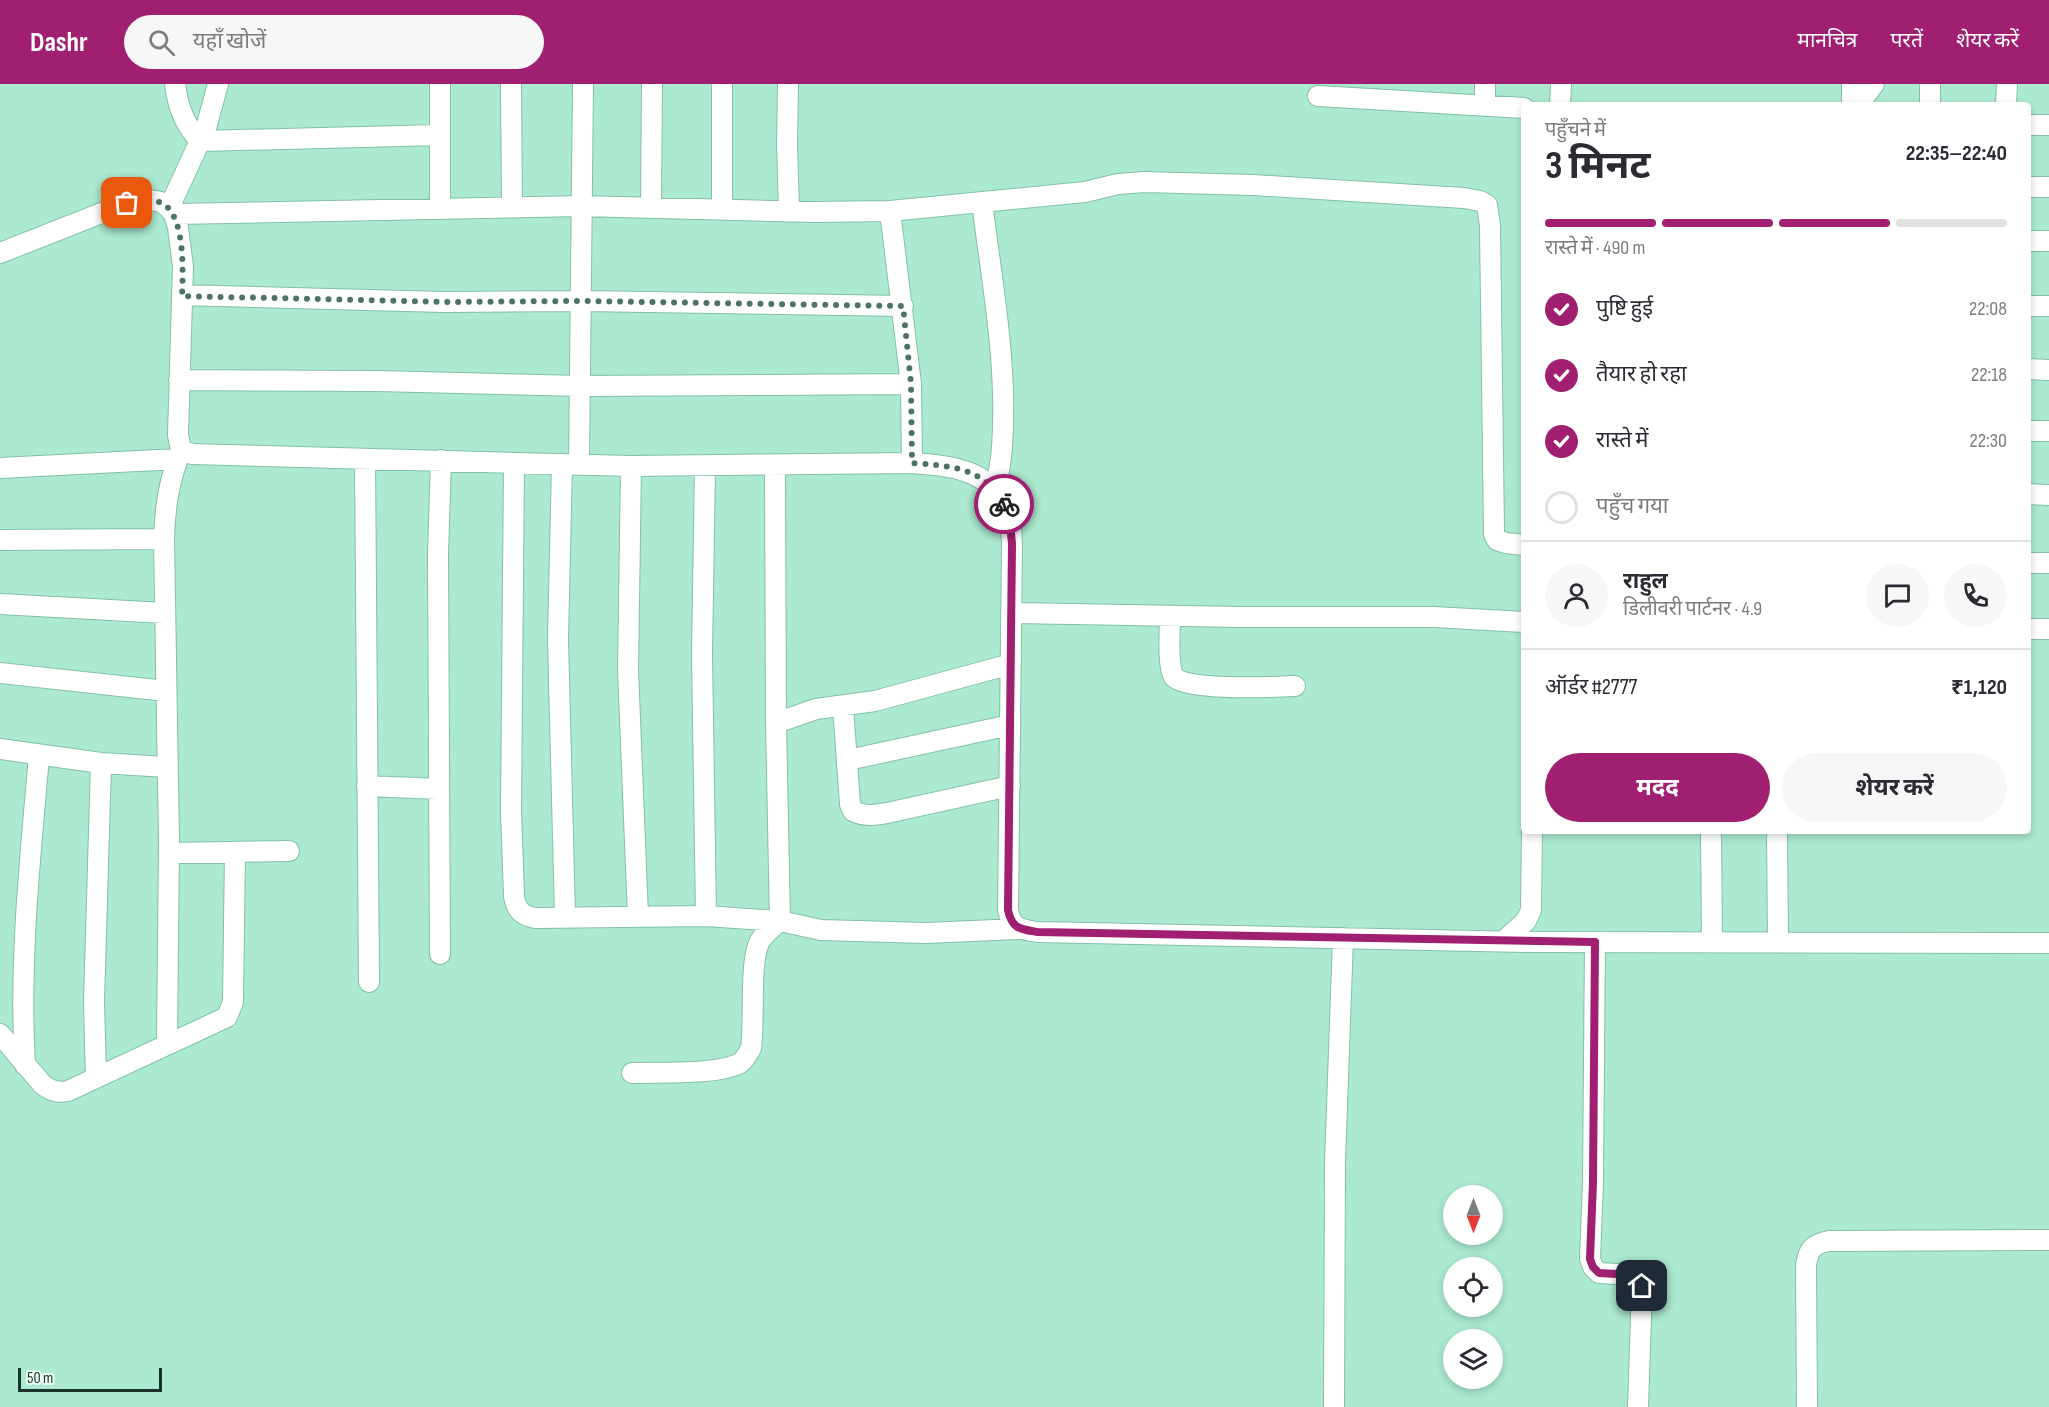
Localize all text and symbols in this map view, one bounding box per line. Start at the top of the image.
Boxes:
search box [124,15,544,69]
text: Dashr [30,26,88,59]
icon: search [145,26,178,59]
text: यहाँ खोजें [193,28,266,55]
text: मानचित्र [1797,28,1857,53]
text: परतें [1890,28,1923,53]
text: शेयर करें [1956,28,2019,53]
text: पहुँचने में [1545,118,1606,142]
text: 22:35–22:40 [1906,140,2007,167]
text: 3 मिनट [1545,143,1650,190]
pin [101,177,152,228]
icon: bag [110,186,143,219]
text: रास्ते में · 490 m [1545,236,1645,260]
icon: check [1545,293,1578,326]
text: पुष्टि हुई [1596,295,1653,322]
text: 22:08 [1969,297,2007,321]
icon: check [1545,359,1578,392]
text: तैयार हो रहा [1596,361,1687,388]
text: 22:18 [1971,363,2007,387]
icon: check [1545,425,1578,458]
text: रास्ते में [1596,427,1648,454]
text: 22:30 [1969,429,2007,453]
courier [974,474,1034,534]
icon: bike [988,488,1021,521]
text: पहुँच गया [1596,493,1669,520]
button: person [1545,564,1608,627]
button: chat [1866,564,1929,627]
button: phone [1944,564,2007,627]
text: राहुल [1623,568,1668,595]
text: डिलीवरी पार्टनर · 4.9 [1623,597,1762,621]
text: ऑर्डर #2777 [1545,674,1637,701]
text: ₹1,120 [1951,674,2007,701]
button: मदद [1545,753,1770,822]
button: शेयर करें [1782,753,2007,822]
north arrow [1443,1185,1503,1245]
map controls [1443,1185,1503,1389]
button: locate [1443,1257,1503,1317]
pin [1616,1260,1667,1311]
icon: home [1625,1269,1658,1302]
button: layers [1443,1329,1503,1389]
scale bar [18,1365,162,1392]
text: 50 m [27,1369,53,1388]

